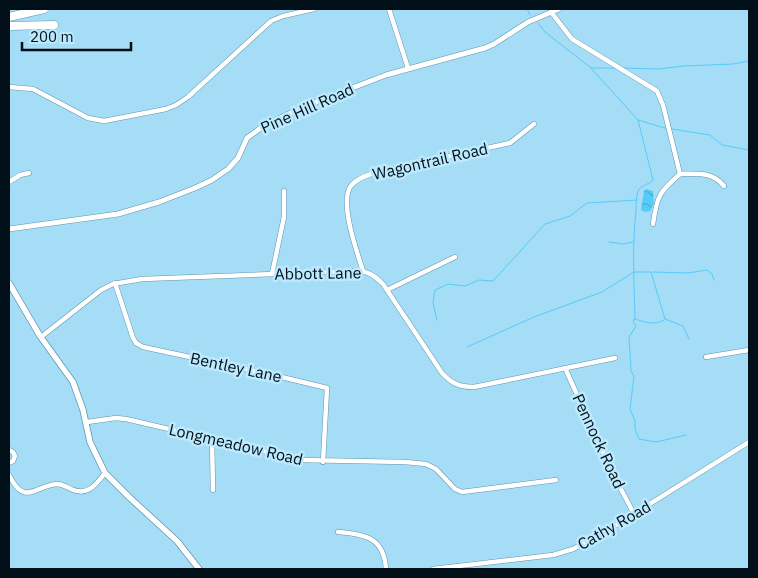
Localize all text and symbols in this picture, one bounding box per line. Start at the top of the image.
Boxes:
scale bar [22,20,131,52]
text: 200 m [30,27,74,46]
street label: Pine Hill Road [257,79,357,137]
street label: Wagontrail Road [370,138,490,184]
street label: Abbott Lane [274,262,362,284]
street label: Bentley Lane [188,348,284,387]
street label: Pennock Road [568,390,630,492]
street label: Longmeadow Road [167,419,305,469]
street label: Cathy Road [574,496,654,554]

